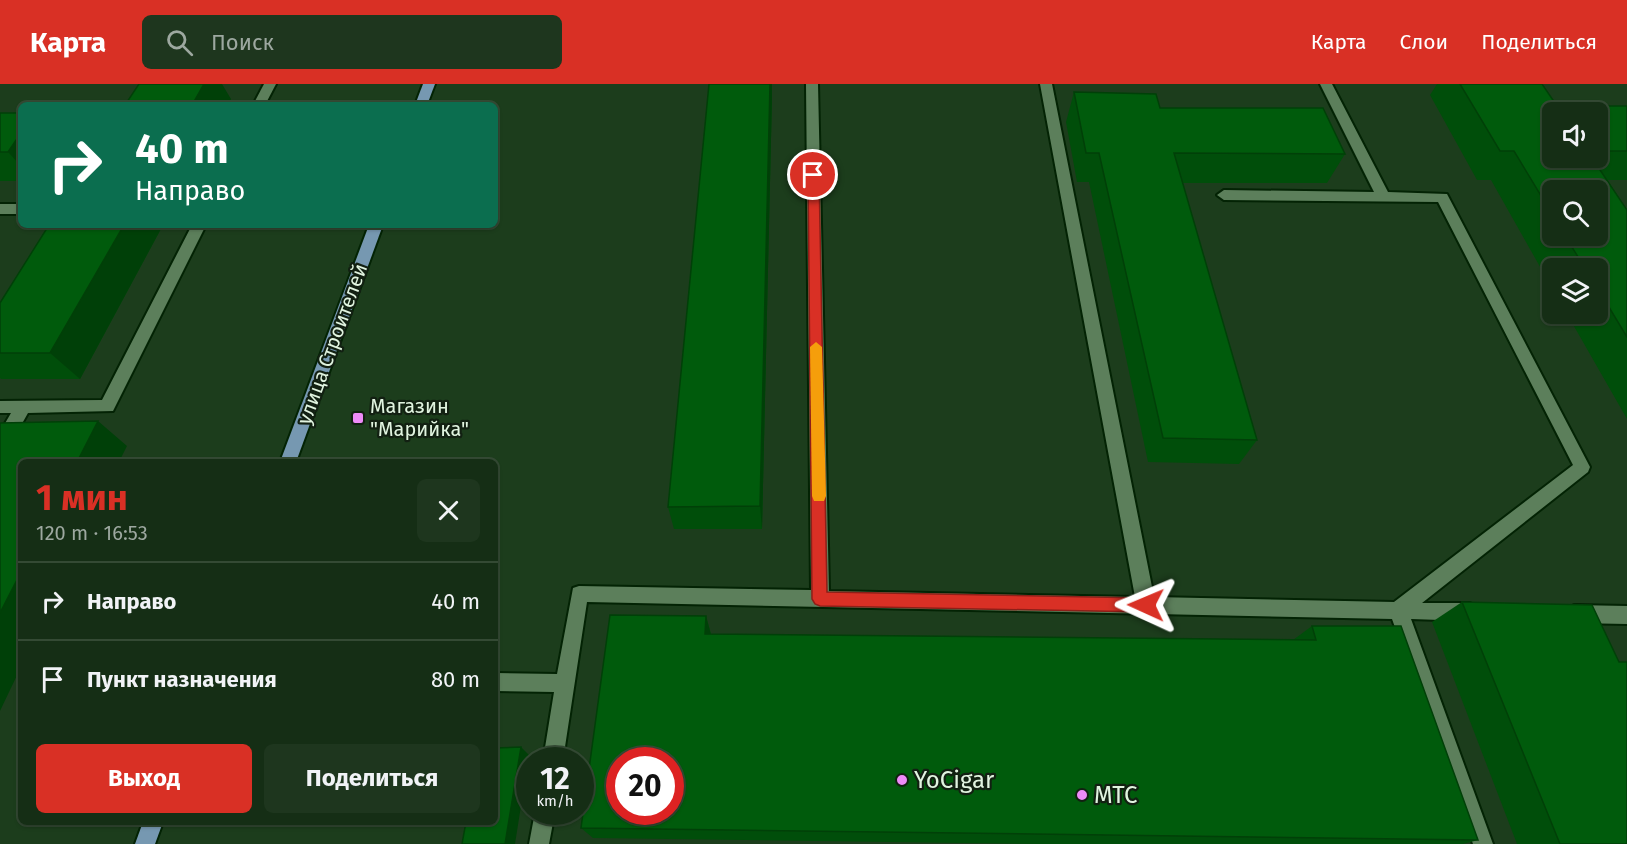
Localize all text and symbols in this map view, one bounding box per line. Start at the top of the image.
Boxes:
search box [142,15,562,69]
text: Карта [30,26,106,59]
icon: search [163,26,196,59]
text: Поиск [211,29,274,56]
text: Карта [1311,29,1367,55]
text: Слои [1400,29,1448,55]
text: Поделиться [1481,29,1597,55]
map controls [1542,102,1608,324]
button: sound [1542,102,1608,168]
text: 40 m [135,124,229,174]
icon: right [36,126,114,204]
pin [787,149,838,200]
icon: arrive [796,158,829,191]
text: Направо [135,175,245,207]
button: search [1542,180,1608,246]
button: layers [1542,258,1608,324]
street label: улица Строителей [292,260,372,428]
place label: Магазин "Марийка" [370,394,469,441]
marker: Магазин "Марийка" [351,411,365,425]
text: 1 мин [36,476,128,520]
button: close [417,479,480,542]
text: 120 m · 16:53 [36,521,148,545]
position arrow [1114,573,1178,637]
icon: right [36,585,69,618]
text: Направо [87,588,176,615]
text: 40 m [431,588,480,615]
icon: arrive [36,663,69,696]
text: Пункт назначения [87,666,277,693]
text: 80 m [431,666,480,693]
button: Выход [36,744,252,813]
button: Поделиться [264,744,480,813]
speed limit sign: 20 [606,747,684,825]
text: 12 [540,761,570,797]
place label: YoCigar [914,766,995,794]
marker: YoCigar [895,773,909,787]
place label: МТС [1094,781,1137,809]
marker: МТС [1075,788,1089,802]
text: km/h [536,792,574,810]

